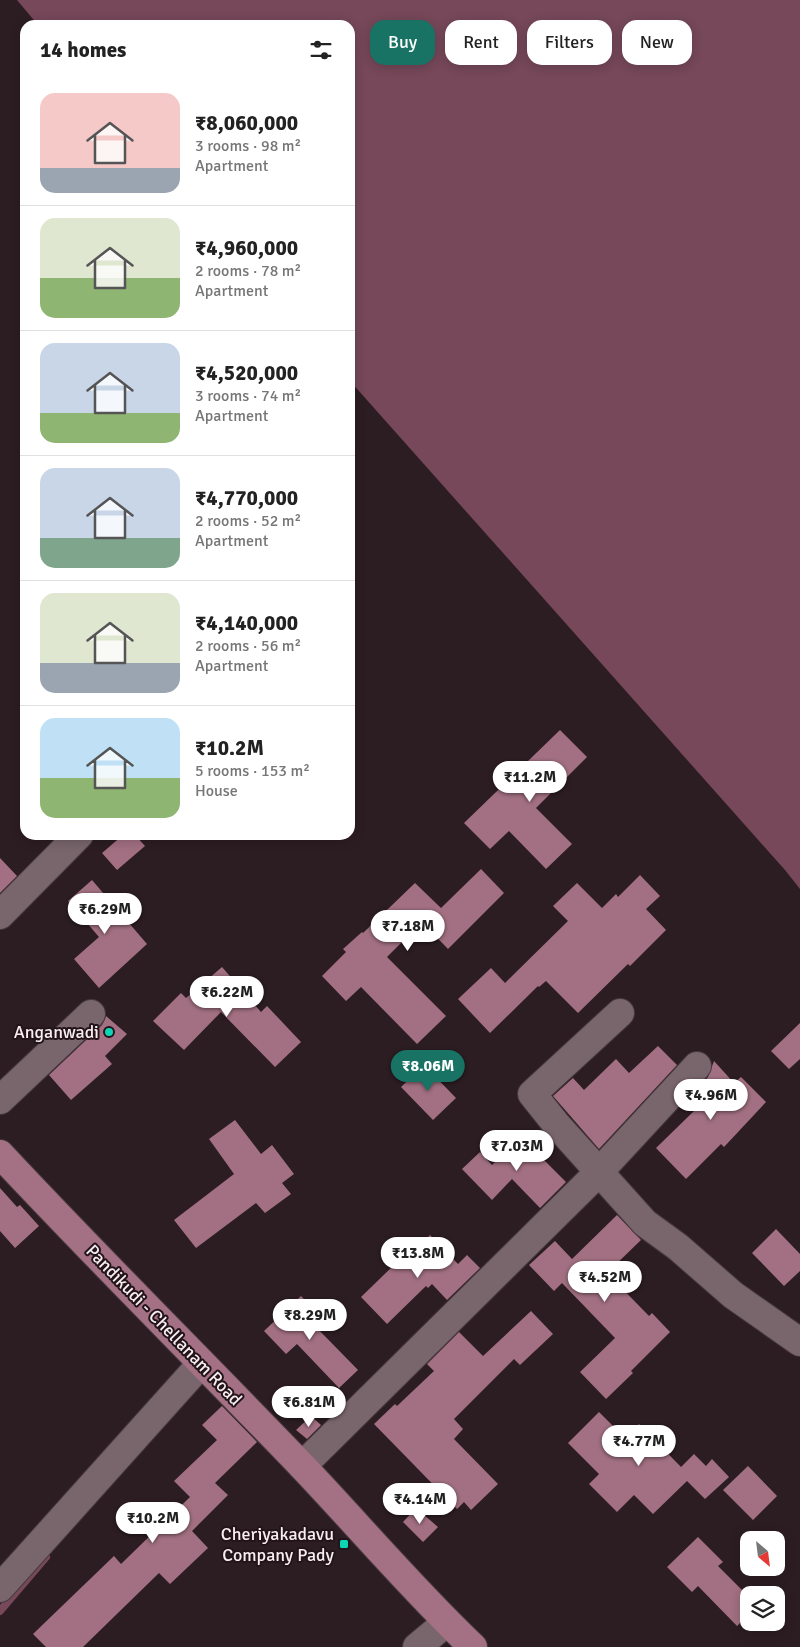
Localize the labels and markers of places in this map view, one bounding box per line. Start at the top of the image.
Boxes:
pin: ₹11.2M [489,760,571,803]
pin: ₹6.29M [64,892,146,935]
pin: ₹7.18M [367,910,449,952]
pin: ₹6.22M [186,976,268,1018]
place label: Anganwadi [14,1021,99,1043]
marker: Anganwadi [103,1026,115,1038]
pin: ₹8.06M [387,1050,469,1092]
pin: ₹4.96M [670,1078,752,1121]
pin: ₹7.03M [476,1130,558,1172]
pin: ₹13.8M [377,1236,459,1279]
pin: ₹4.52M [564,1260,646,1303]
pin: ₹8.29M [269,1298,351,1341]
pin: ₹6.81M [268,1386,350,1428]
pin: ₹4.77M [598,1424,680,1467]
pin: ₹4.14M [379,1482,461,1525]
pin: ₹10.2M [112,1502,194,1544]
place label: Cheriyakadavu Company Pady [221,1523,335,1566]
marker: Cheriyakadavu Company Pady [338,1538,350,1550]

